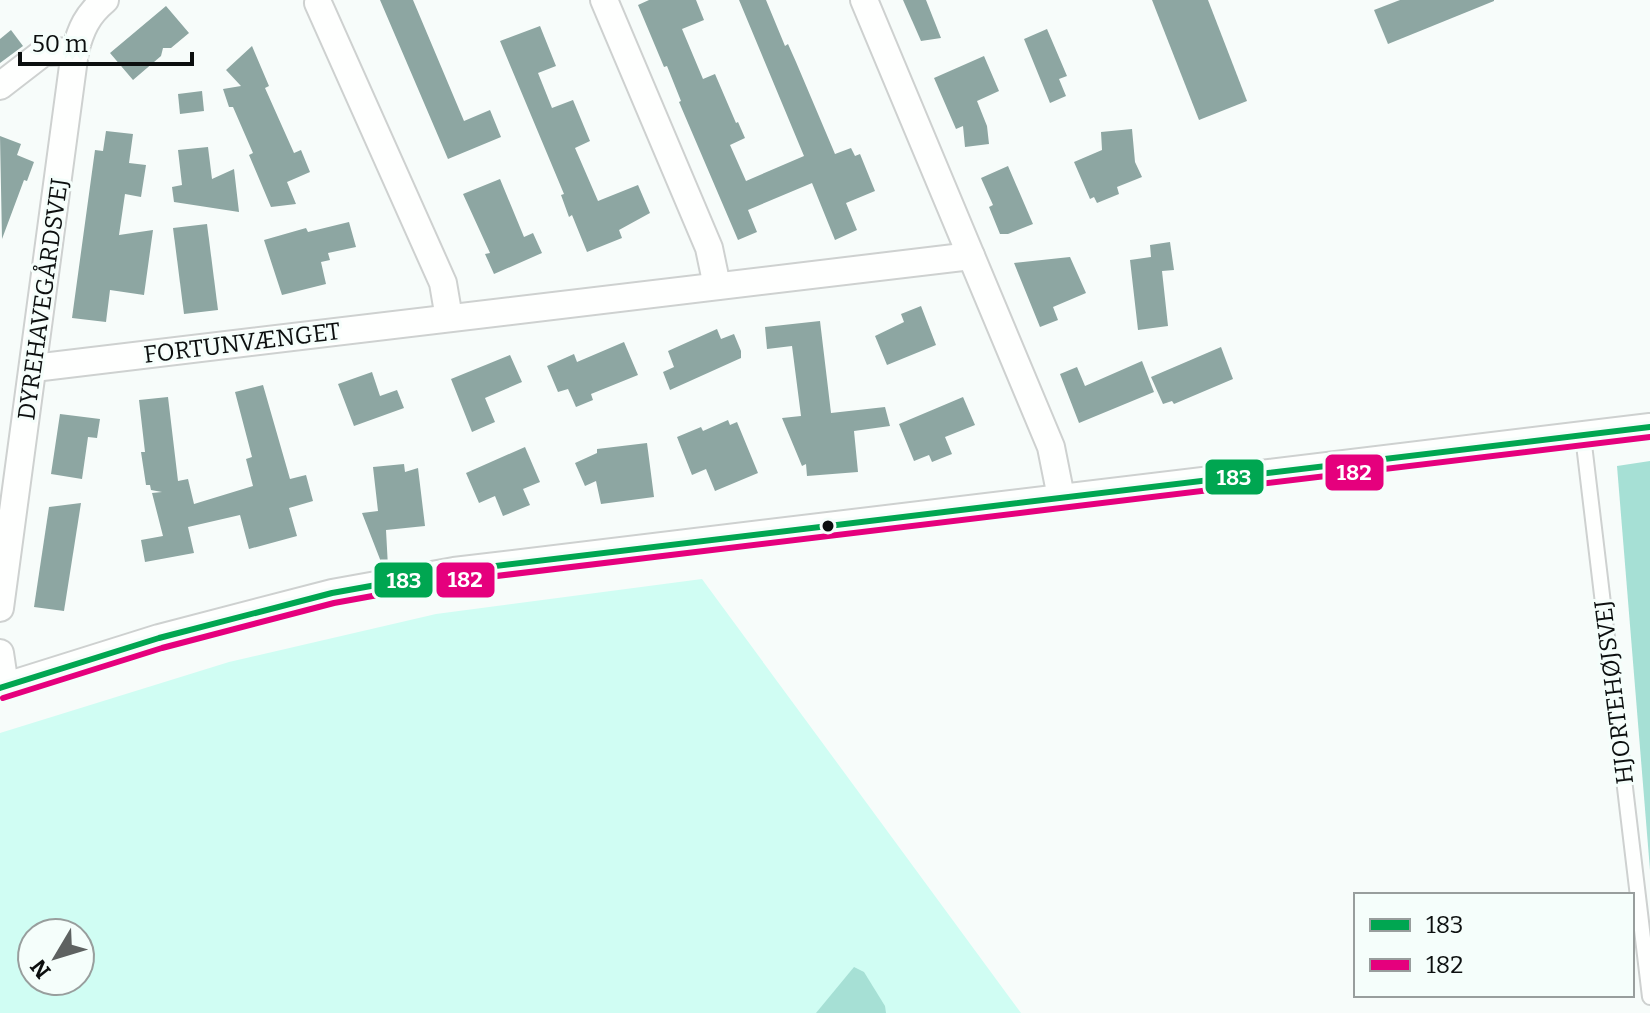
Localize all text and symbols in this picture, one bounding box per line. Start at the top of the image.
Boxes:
scale bar [20,16,192,66]
text: 50 m [32,30,88,58]
street label: DYREHAVEGÅRDSVEJ [12,176,74,422]
street label: FORTUNVÆNGET [142,317,342,369]
line badge: 182 [1324,453,1385,492]
line badge: 183 [1204,458,1265,496]
text: 182 [1336,459,1372,486]
text: 183 [1216,464,1252,491]
unlabelled marker [820,518,836,534]
line badge: 183 [373,561,434,599]
line badge: 182 [435,561,496,599]
text: 182 [447,566,483,593]
text: 183 [386,567,422,594]
street label: HJORTEHØJSVEJ [1589,598,1639,786]
legend [1354,893,1634,997]
text: 183 [1426,911,1463,939]
north arrow [16,917,96,997]
text: 182 [1426,951,1463,979]
text: N [25,954,57,984]

